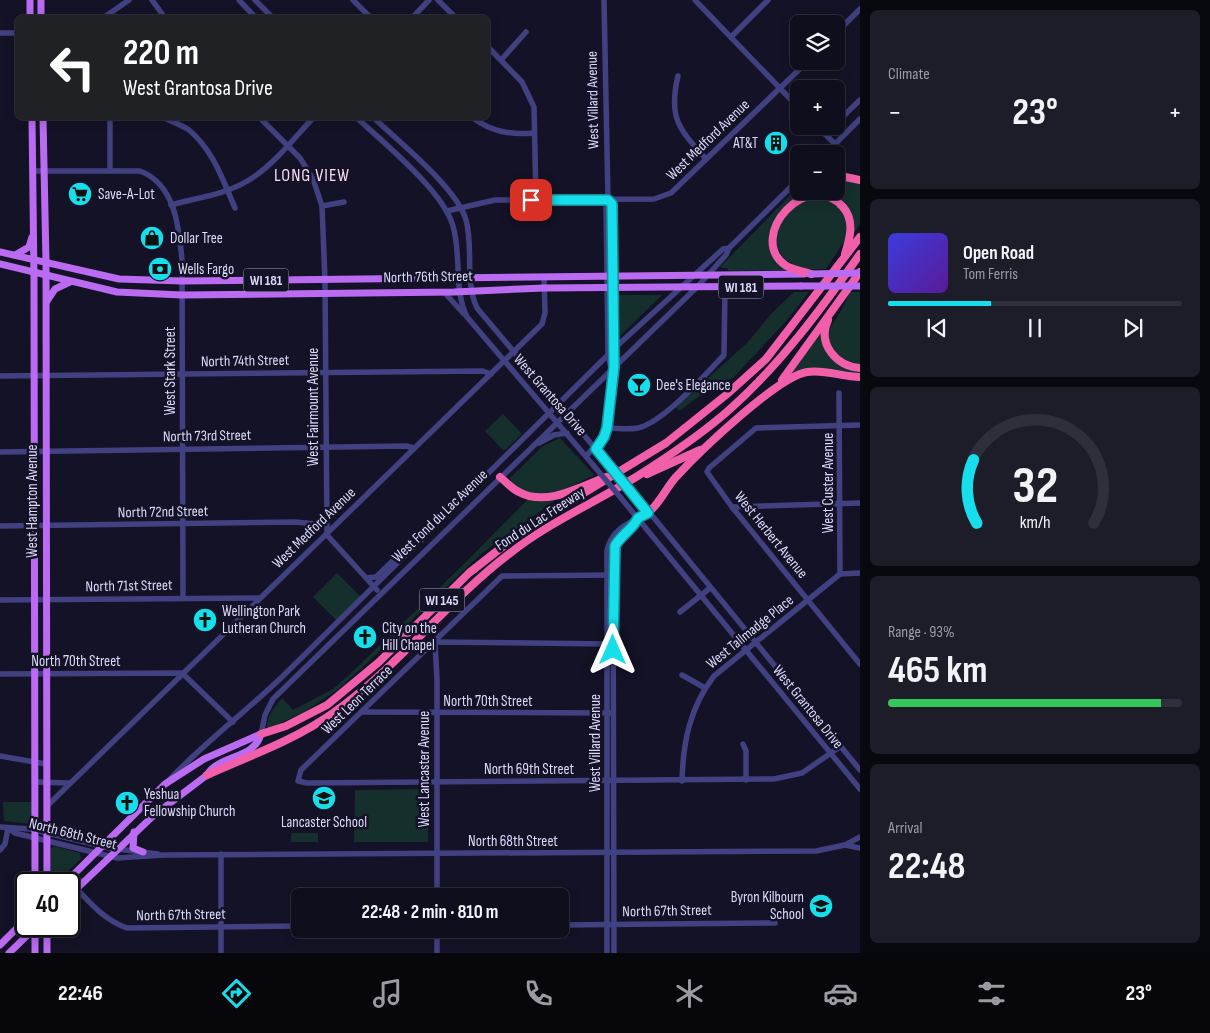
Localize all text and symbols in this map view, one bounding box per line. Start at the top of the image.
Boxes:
map controls [790,15,845,200]
button: layers [790,15,845,70]
text: 220 m [123,32,199,75]
icon: left [40,35,105,100]
street label: West Villard Avenue [583,51,603,149]
text: Climate [888,65,930,84]
text: West Grantosa Drive [123,75,273,102]
button: + [790,80,845,135]
text: 23° [1012,90,1058,135]
street label: West Medford Avenue [662,95,754,185]
text: − [888,96,902,129]
text: + [1168,96,1182,129]
building icon: AT&T [763,130,789,156]
place label: AT&T [732,134,758,153]
button: − [790,145,845,200]
district label: LONG VIEW [274,165,350,186]
pin [510,179,552,221]
supermarket icon: Save-A-Lot [67,181,93,207]
place label: Save-A-Lot [98,185,155,204]
icon: arrive [517,186,545,214]
shop icon: Dollar Tree [139,225,165,251]
place label: Dollar Tree [170,229,223,248]
text: Open Road [963,242,1034,265]
bank icon: Wells Fargo [147,256,173,282]
place label: Wells Fargo [178,260,234,279]
text: Tom Ferris [963,265,1018,284]
street label: North 76th Street [383,267,473,287]
road number: WI 181 [244,268,288,292]
road number: WI 181 [718,276,764,298]
icon: previous [923,314,951,342]
icon: pause [1021,314,1049,342]
icon: next [1119,314,1147,342]
street label: West Stark Street [161,326,180,415]
street label: West Fairmount Avenue [304,348,323,466]
street label: West Grantosa Drive [509,350,591,440]
street label: North 74th Street [201,351,290,371]
bar icon: Dee's Elegance [626,372,652,398]
place label: Dee's Elegance [656,376,731,395]
street label: North 73rd Street [163,426,252,446]
street label: West Custer Avenue [819,433,838,533]
street label: West Hampton Avenue [23,444,42,558]
text: 32 [1012,455,1058,518]
street label: West Fond du Lac Avenue [388,465,492,567]
street label: West Medford Avenue [268,483,360,573]
street label: Fond du Lac Freeway [492,483,588,555]
street label: West Herbert Avenue [730,488,812,582]
street label: North 72nd Street [118,502,209,522]
text: km/h [1020,512,1050,533]
street label: North 71st Street [85,576,173,596]
road number: WI 145 [420,588,464,612]
street label: West Tallmadge Place [702,591,798,673]
place label: Wellington Park Lutheran Church [222,602,306,638]
church icon: Wellington Park Lutheran Church [192,607,218,633]
place label: City on the Hill Chapel [382,619,437,655]
position arrow [586,623,638,675]
text: Range · 93% [888,623,955,642]
church icon: City on the Hill Chapel [352,624,378,650]
text: 465 km [888,648,987,693]
street label: North 70th Street [31,652,121,671]
street label: West Leon Terrace [317,661,397,739]
street label: West Grantosa Drive [768,661,848,753]
street label: North 70th Street [443,692,533,711]
street label: West Villard Avenue [586,694,605,792]
street label: West Lancaster Avenue [415,711,434,827]
street label: North 69th Street [484,760,574,779]
place label: Yeshua Fellowship Church [144,785,235,821]
school or university icon: Lancaster School [311,785,337,811]
church icon: Yeshua Fellowship Church [114,790,140,816]
place label: Lancaster School [281,813,367,832]
street label: North 68th Street [27,814,119,854]
text: Arrival [888,819,922,838]
street label: North 68th Street [468,832,558,851]
text: 22:48 [888,844,965,889]
speed limit sign: 40 [15,872,80,937]
place label: Byron Kilbourn School [731,888,804,924]
school or university icon: Byron Kilbourn School [808,893,834,919]
text: 22:48 · 2 min · 810 m [362,901,498,924]
street label: North 67th Street [622,901,712,921]
street label: North 67th Street [136,905,226,925]
icon: directions [219,976,254,1011]
icon: music [370,976,405,1011]
icon: phone [521,976,556,1011]
icon: climate [672,976,707,1011]
icon: car [823,976,858,1011]
icon: filters [974,976,1009,1011]
text: 22:46 [58,980,103,1007]
text: 23° [1126,980,1152,1007]

